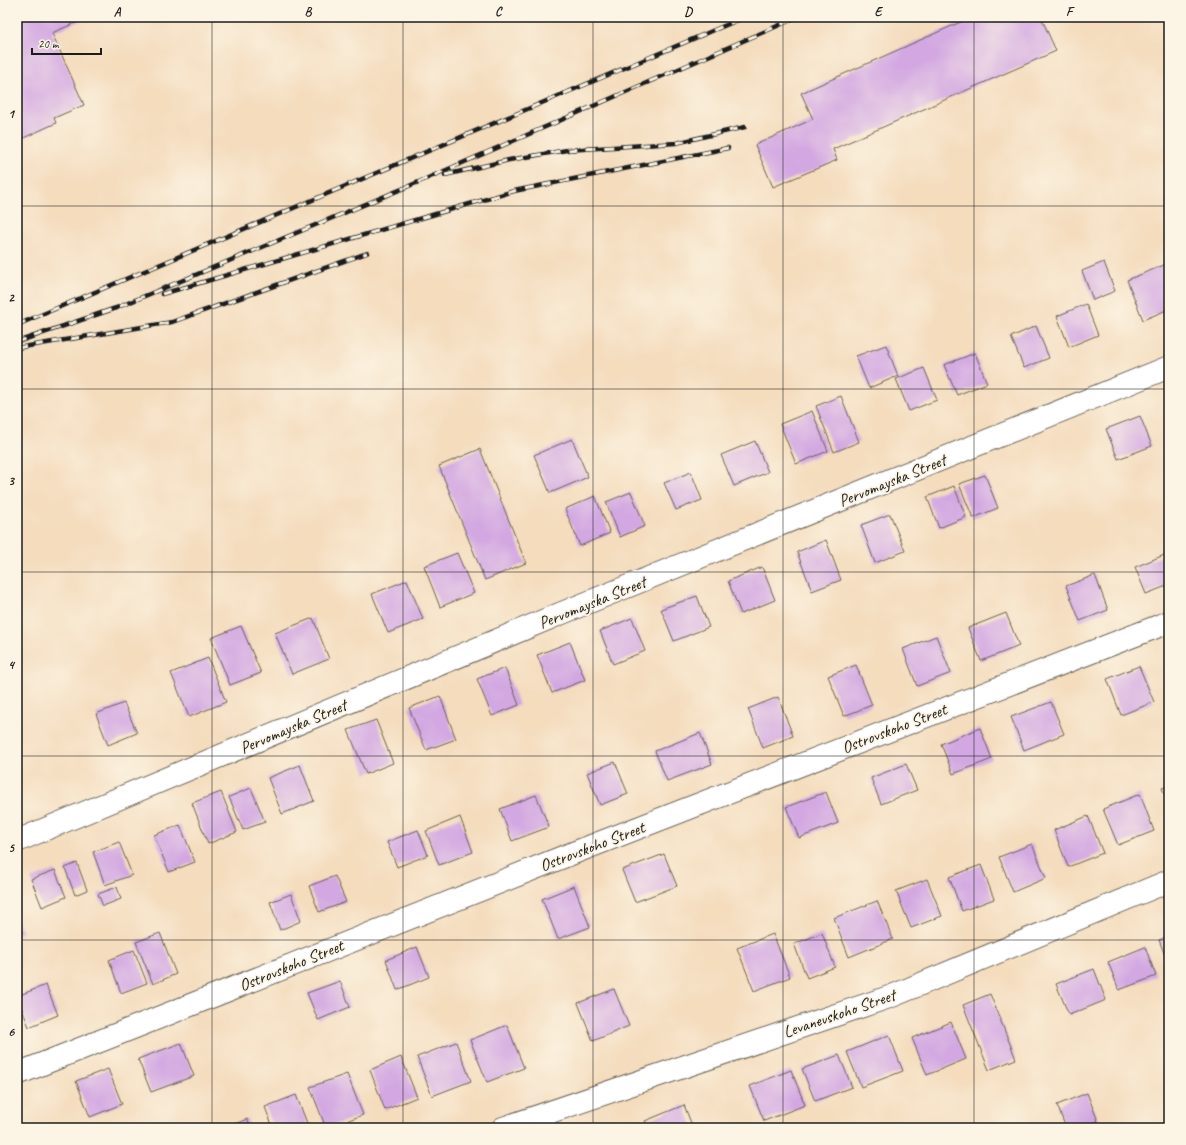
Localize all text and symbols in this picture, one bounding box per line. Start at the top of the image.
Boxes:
text: A [114,4,122,20]
text: B [305,4,313,20]
text: C [495,4,503,20]
text: D [684,4,693,20]
text: E [875,4,884,20]
text: F [1066,4,1075,20]
scale bar [32,30,101,56]
text: 20 m [38,36,60,52]
text: 1 [8,106,16,122]
text: 2 [8,290,15,306]
street label: Pervomayska Street [836,449,951,511]
text: 3 [8,473,15,489]
street label: Pervomayska Street [536,571,651,633]
text: 4 [8,657,16,673]
street label: Pervomayska Street [237,694,352,758]
street label: Ostrovskoho Street [839,698,952,758]
street label: Ostrovskoho Street [537,816,650,876]
text: 5 [8,840,15,856]
street label: Ostrovskoho Street [236,934,349,996]
street label: Levanevskoho Street [780,984,900,1042]
text: 6 [8,1024,15,1040]

